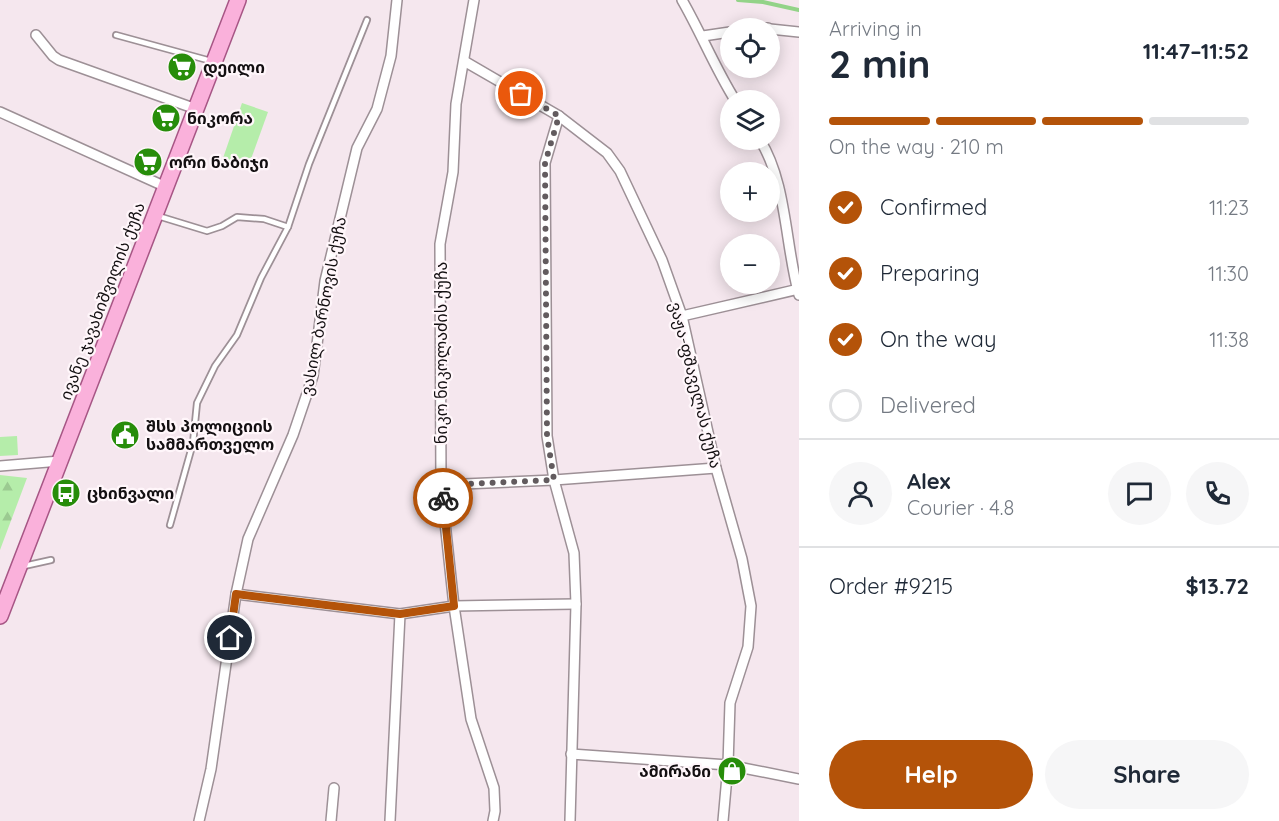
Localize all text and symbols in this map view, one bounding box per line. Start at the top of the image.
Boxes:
text: Arriving in [829,16,922,41]
map controls [720,18,780,294]
button: locate [720,18,780,78]
text: 11:47–11:52 [1143,37,1249,65]
text: 2 min [829,39,931,88]
supermarket icon: დეილი [166,51,198,83]
place label: დეილი [203,57,265,78]
pin [495,68,546,119]
icon: bag [504,77,537,110]
button: layers [720,90,780,150]
supermarket icon: ნიკორა [150,102,182,134]
place label: ნიკორა [187,108,253,128]
text: On the way · 210 m [829,134,1004,159]
supermarket icon: ორი ნაბიჯი [132,146,164,178]
place label: ორი ნაბიჯი [169,152,269,172]
button: + [720,162,780,222]
icon: check [829,191,862,224]
text: Confirmed [880,193,987,221]
text: 11:23 [1209,195,1249,220]
street label: ივანე ჯავახიშვილის ქუჩა [55,199,150,403]
street label: ვასილ ბარნოვის ქუჩა [296,215,351,397]
button: − [720,234,780,294]
icon: check [829,257,862,290]
text: Preparing [880,259,980,287]
text: 11:30 [1208,261,1249,286]
street label: ნიკო ნიკოლაძის ქუჩა [431,262,452,444]
street label: ვაჟა-ფშაველას ქუჩა [665,300,726,471]
icon: check [829,323,862,356]
text: On the way [880,325,996,353]
text: 11:38 [1209,327,1249,352]
text: Delivered [880,391,976,419]
place label: შსს პოლიციის სამმართველო [146,416,274,455]
public building icon: შსს პოლიციის სამმართველო [109,419,141,451]
button: person [829,462,892,525]
button: chat [1108,462,1171,525]
button: phone [1186,462,1249,525]
text: Alex [907,467,950,495]
courier [413,468,473,528]
bus stop icon: ცხინვალი [50,477,82,509]
icon: bike [427,482,460,515]
place label: ცხინვალი [87,483,174,504]
text: Courier · 4.8 [907,495,1014,520]
text: Order #9215 [829,572,953,600]
text: $13.72 [1185,572,1249,600]
pin [204,612,255,663]
icon: home [213,621,246,654]
button: Help [829,740,1033,809]
button: Share [1045,740,1249,809]
shop icon: ამირანი [716,755,748,787]
place label: ამირანი [639,761,711,781]

